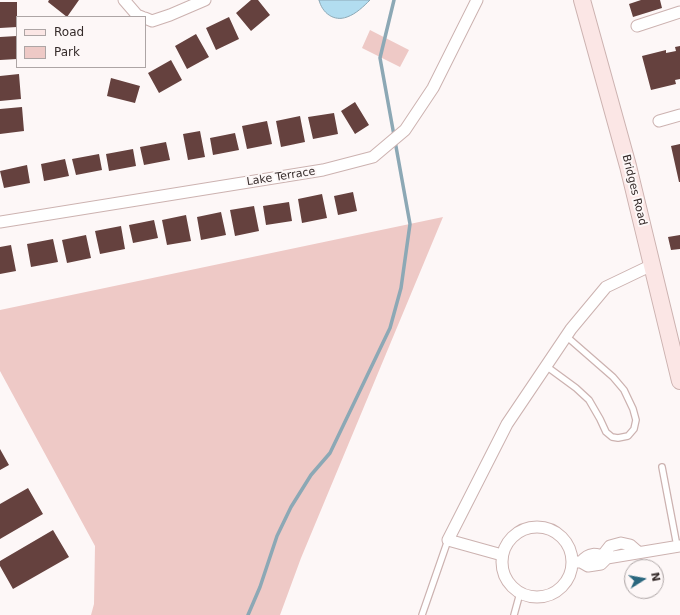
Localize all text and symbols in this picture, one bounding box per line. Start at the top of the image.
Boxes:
legend [16,16,146,68]
text: Road [54,25,84,39]
text: Park [54,45,80,59]
street label: Bridges Road [619,153,649,227]
street label: Lake Terrace [246,165,316,189]
north arrow [624,559,664,599]
text: N [648,571,663,583]

